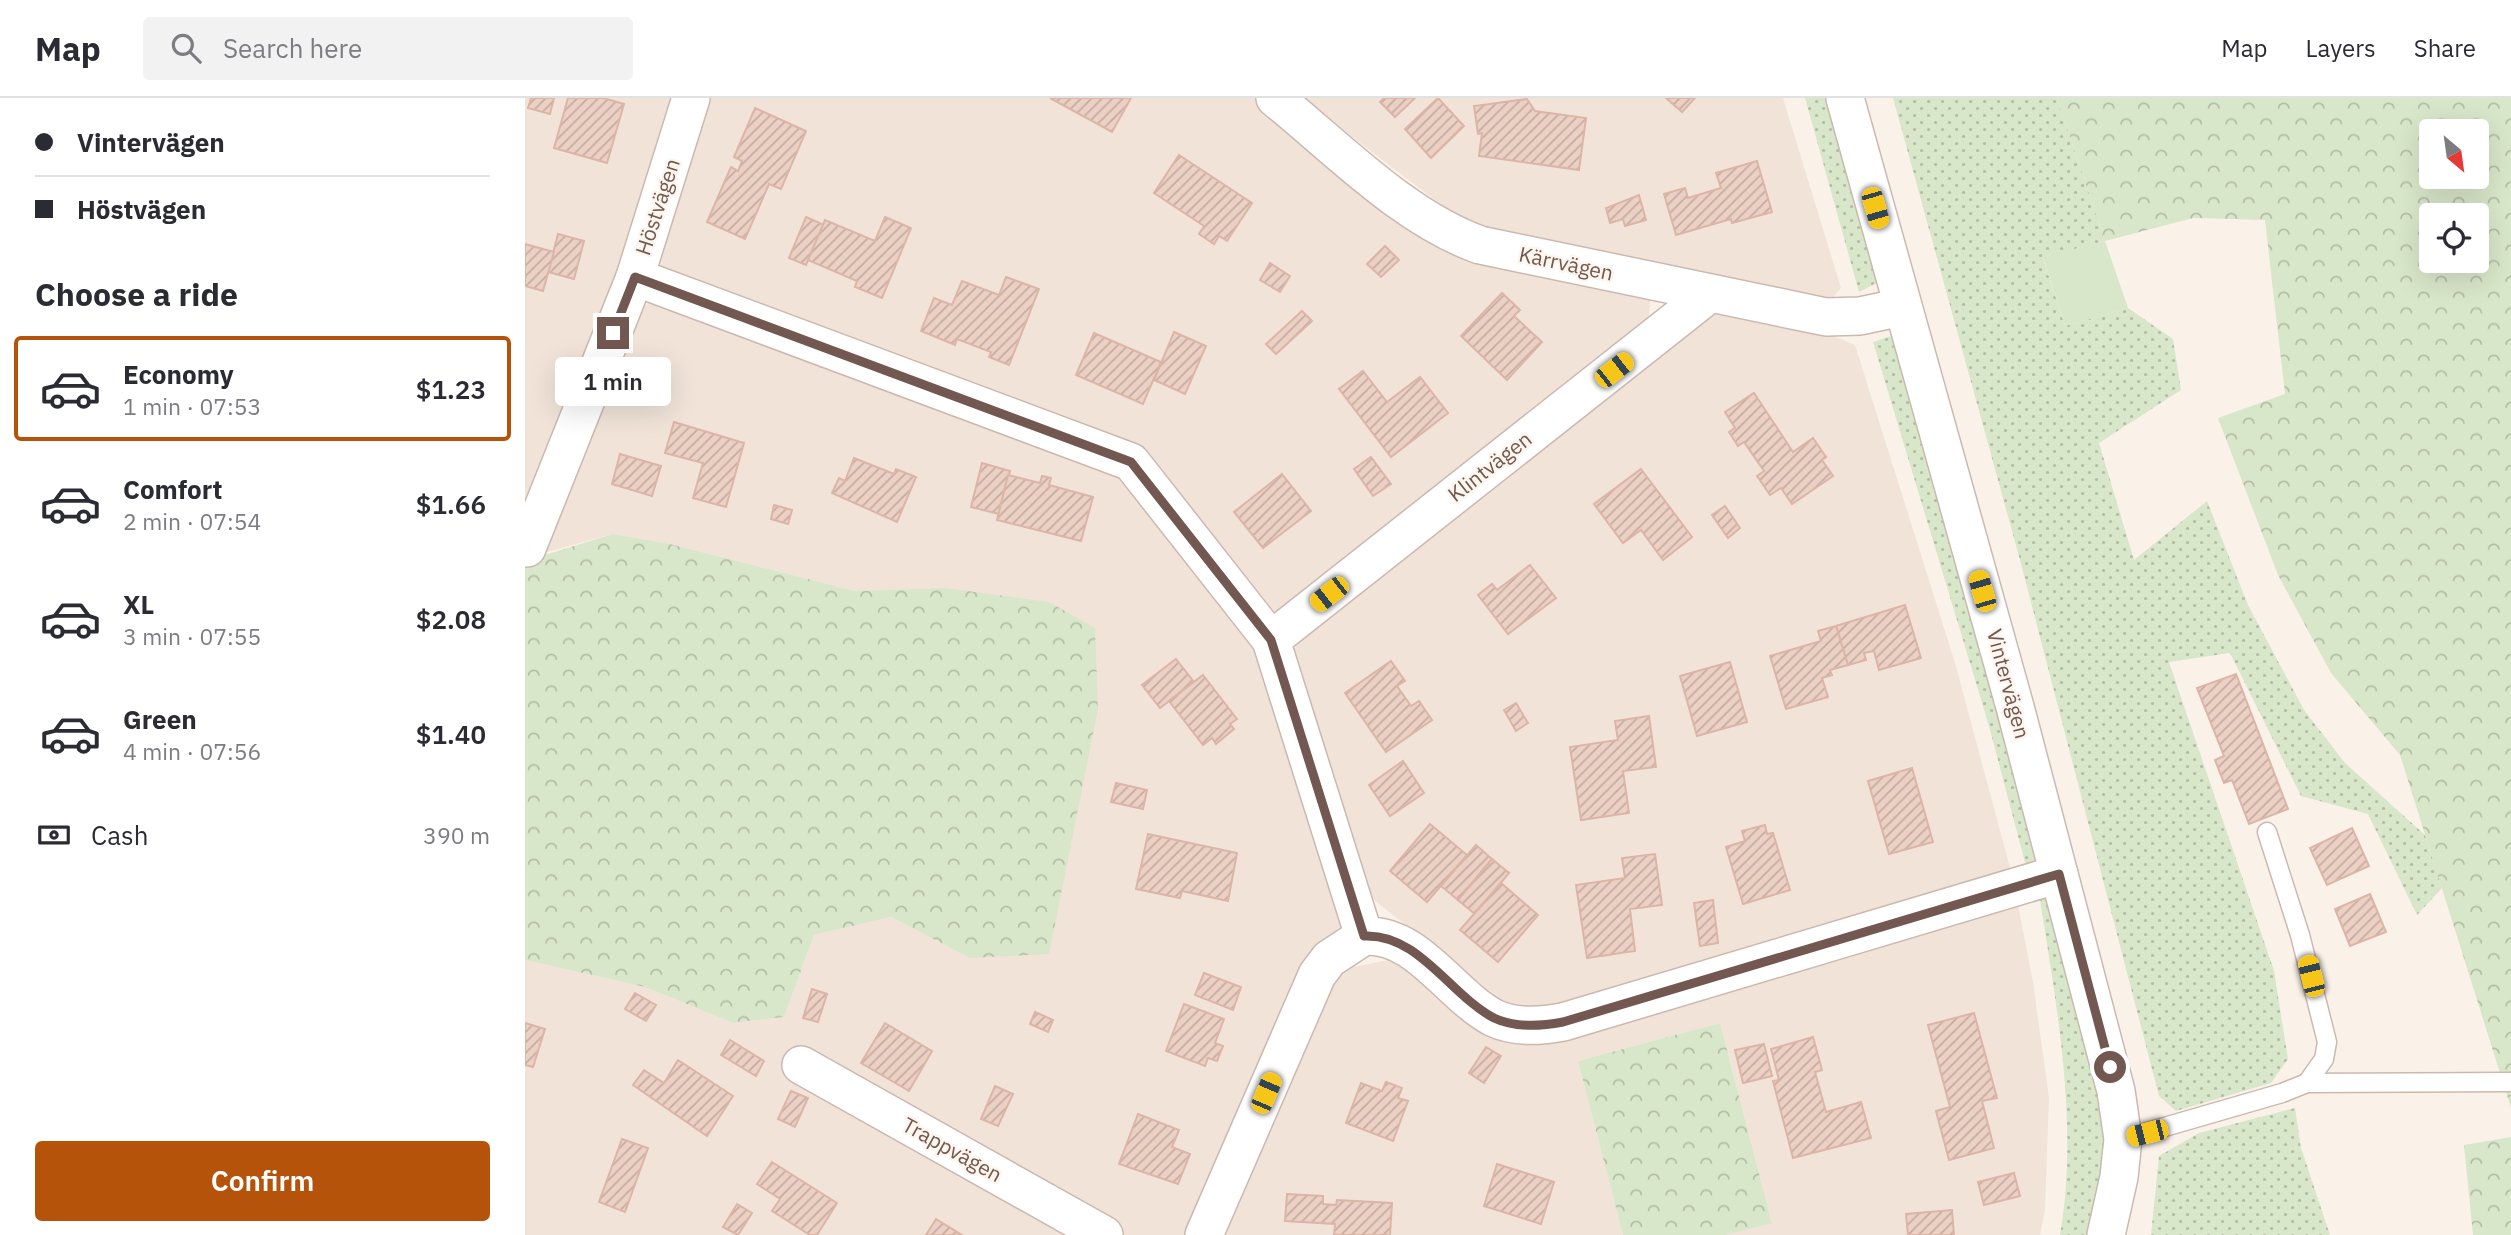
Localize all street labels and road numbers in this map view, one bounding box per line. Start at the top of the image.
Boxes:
street label: Höstvägen [628,155,686,258]
street label: Kärrvägen [1517,239,1616,287]
street label: Klintvägen [1442,425,1537,508]
street label: Vintervägen [1981,626,2037,742]
street label: Trappvägen [898,1110,1007,1188]

